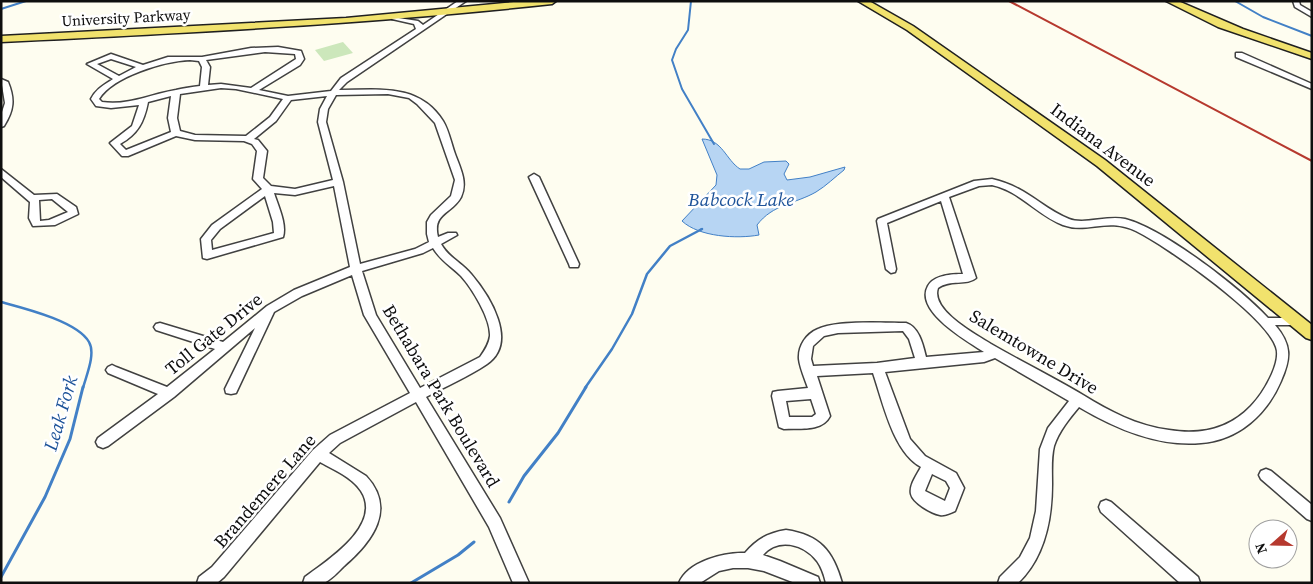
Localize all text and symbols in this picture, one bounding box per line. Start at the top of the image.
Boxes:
street label: University Parkway [61,4,191,31]
street label: Indiana Avenue [1046,97,1161,192]
water label: Babcock Lake [687,186,794,212]
street label: Toll Gate Drive [160,287,268,381]
street label: Bethabara Park Boulevard [377,300,506,492]
street label: Salemtowne Drive [965,303,1103,400]
water label: Leak Fork [37,372,83,455]
street label: Brandemere Lane [208,428,321,553]
north arrow [1248,519,1298,569]
text: N [1250,540,1272,557]

